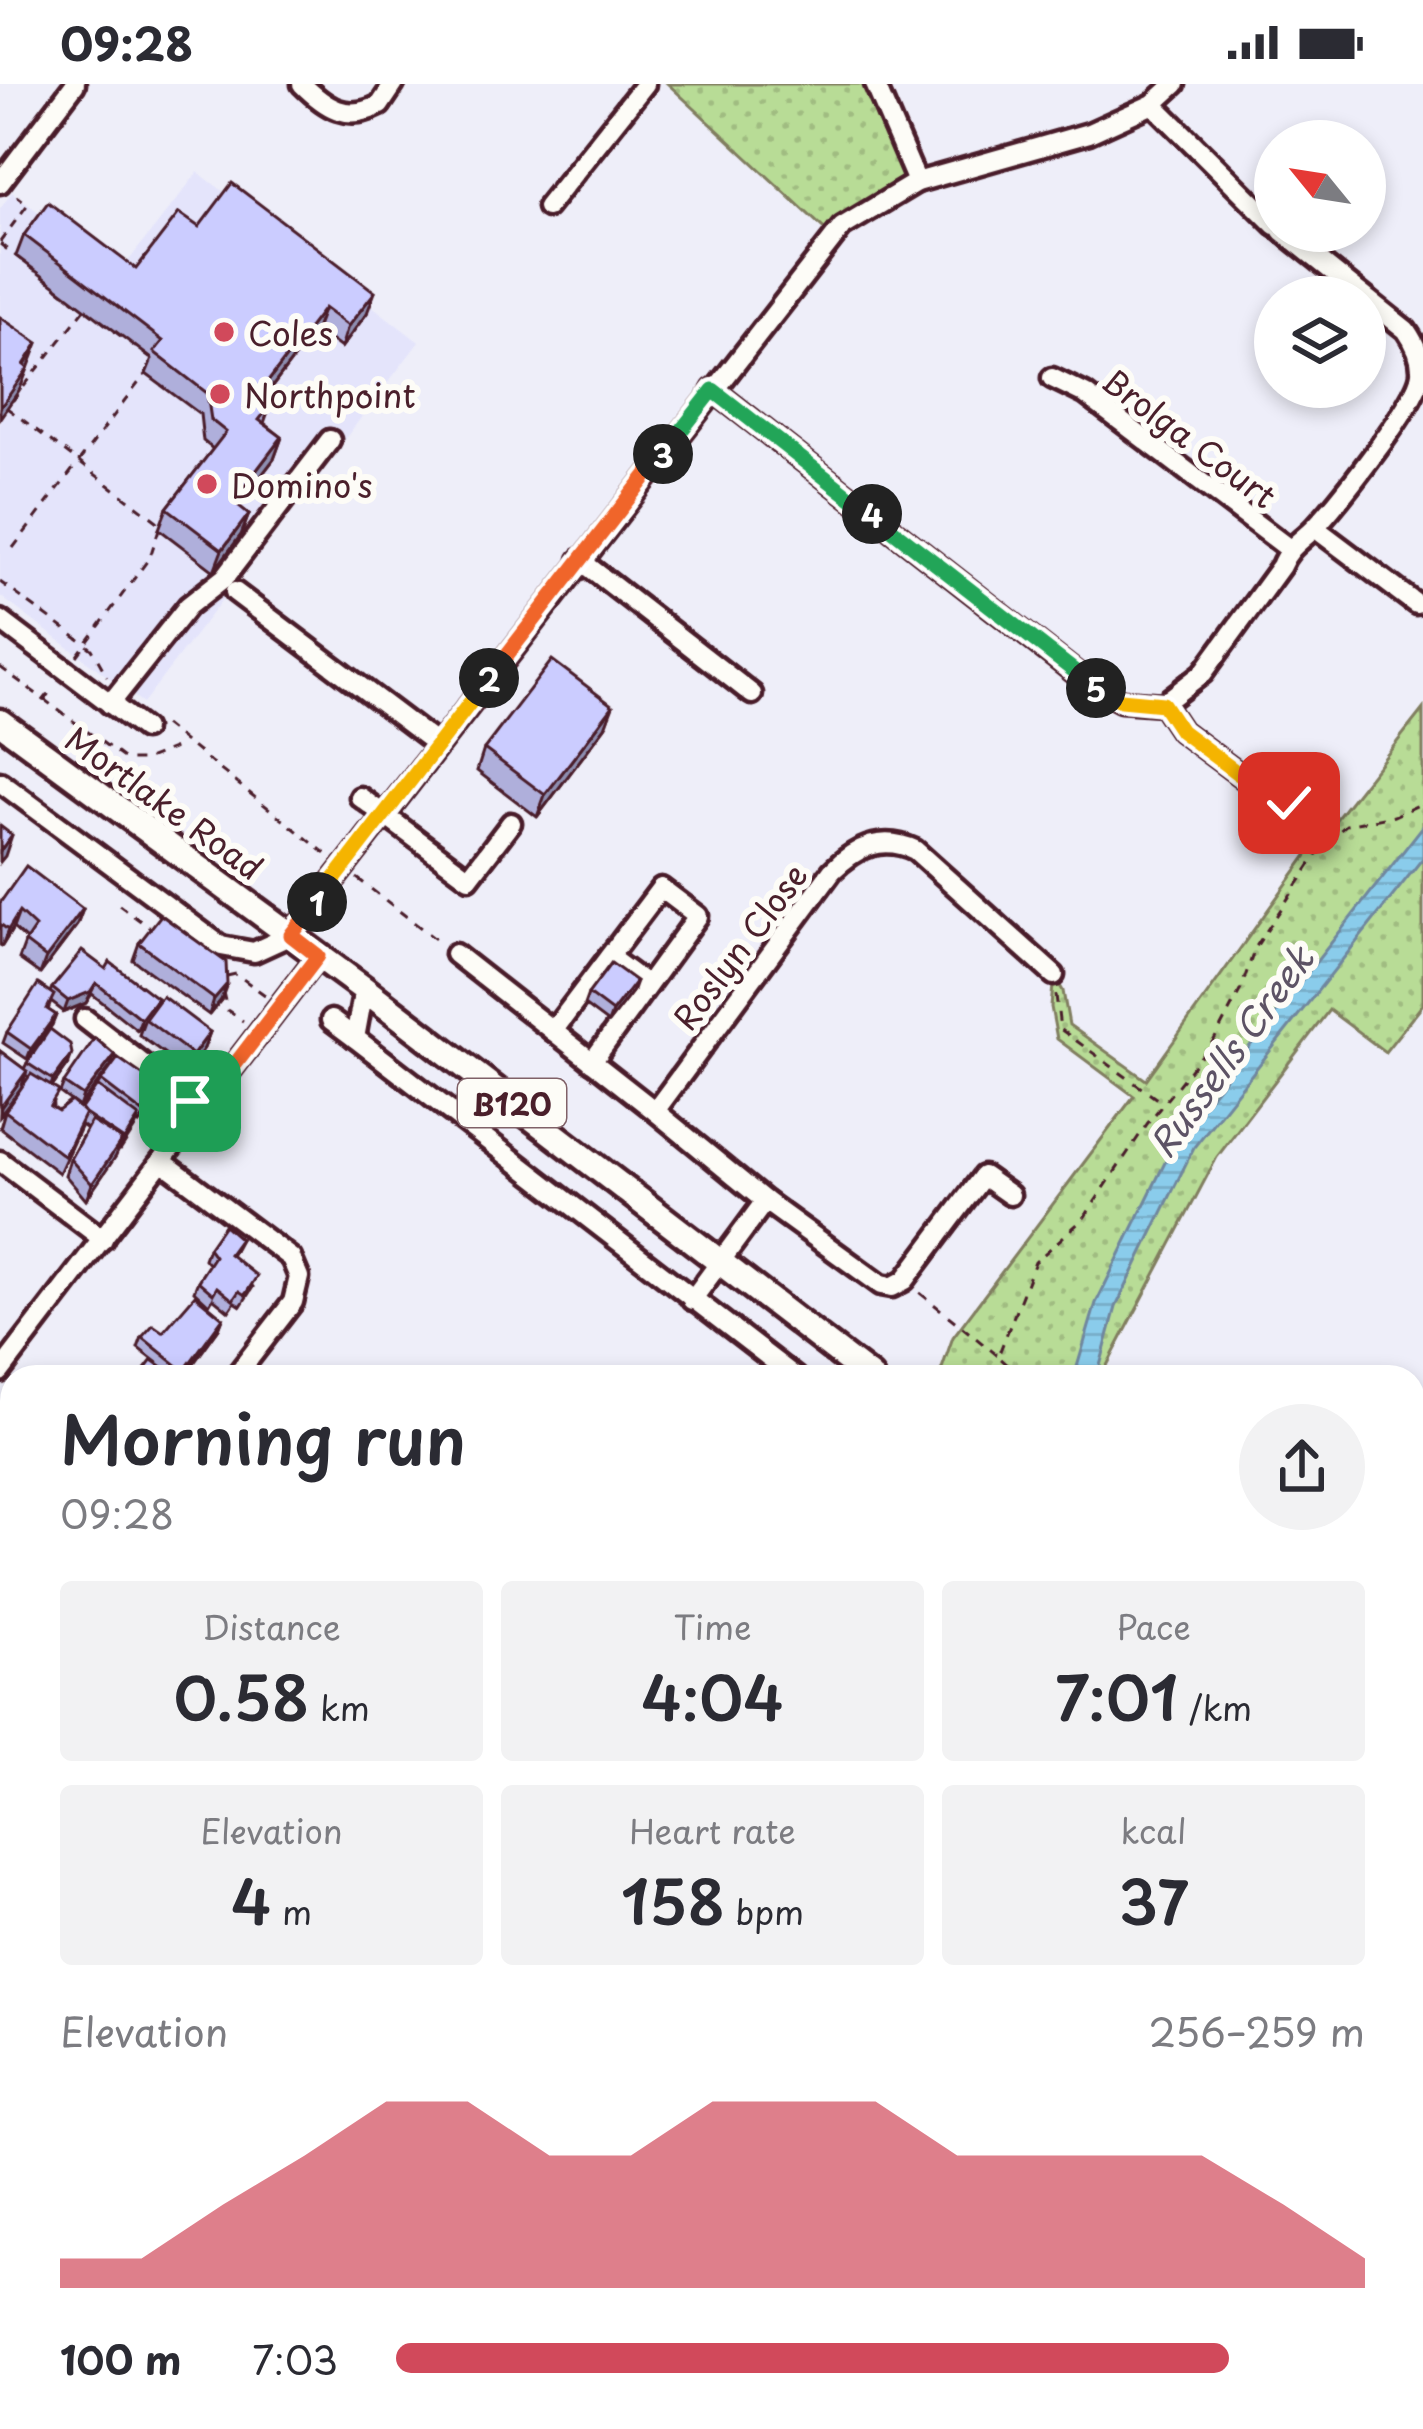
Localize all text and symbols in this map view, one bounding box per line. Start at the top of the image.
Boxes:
text: 09:28 [60,8,193,76]
north arrow [1254,120,1386,252]
map controls [1254,120,1386,408]
button: layers [1254,276,1386,408]
place label: Coles [248,307,333,357]
marker: Coles [211,319,237,345]
street label: Brolga Court [1092,355,1288,519]
place label: Northpoint [244,369,416,419]
marker: Northpoint [207,381,233,407]
pin: 3 [633,424,693,484]
text: 3 [652,429,674,479]
place label: Domino's [231,459,373,509]
marker: Domino's [194,471,220,497]
pin: 4 [842,484,902,544]
text: 4 [861,489,883,539]
pin: 2 [459,648,519,708]
text: 2 [477,653,501,703]
pin: 5 [1066,658,1126,718]
text: 5 [1085,663,1107,713]
street label: Mortlake Road [56,713,274,891]
pin [1238,752,1340,854]
icon: check [1256,770,1322,836]
street label: Roslyn Close [660,852,818,1040]
pin: 1 [287,872,347,932]
text: 1 [309,877,325,927]
water label: Russells Creek [1135,932,1326,1168]
pin [139,1050,241,1152]
icon: arrive [157,1068,223,1134]
road number: B120 [458,1079,566,1127]
text: Morning run [60,1388,466,1487]
button: share [1239,1404,1365,1530]
text: 09:28 [60,1483,174,1542]
text: Distance [202,1601,341,1651]
text: Time [674,1601,751,1651]
text: Pace [1116,1601,1191,1651]
text: 0.58 [173,1651,309,1741]
text: 4:04 [641,1651,784,1741]
text: 7:01 [1055,1651,1178,1741]
text: km [309,1682,370,1732]
text: /km [1178,1682,1252,1732]
text: Elevation [200,1805,343,1855]
text: Heart rate [629,1805,796,1855]
text: kcal [1121,1805,1186,1855]
text: 4 [231,1855,271,1945]
text: 158 [621,1855,725,1945]
text: 37 [1118,1855,1189,1945]
text: m [271,1886,312,1936]
text: bpm [725,1886,804,1936]
text: Elevation [60,2001,228,2060]
text: 256–259 m [1148,2001,1365,2060]
text: 100 m [60,2329,182,2388]
text: 7:03 [252,2329,338,2388]

